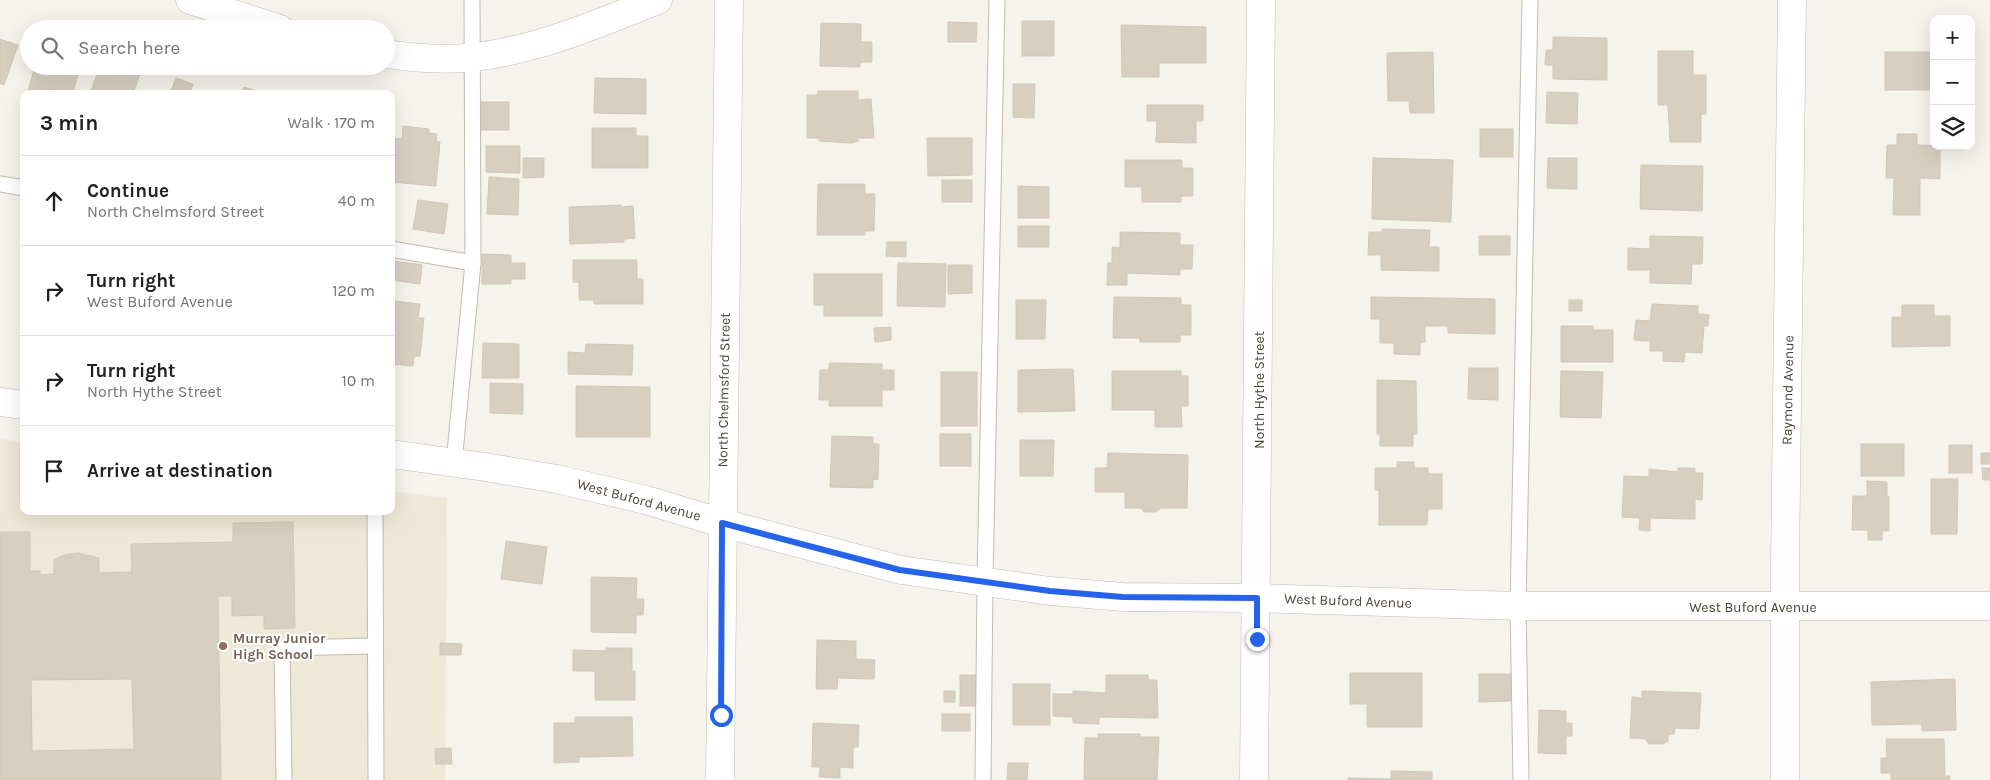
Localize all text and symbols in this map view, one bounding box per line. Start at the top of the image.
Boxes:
map controls [1930,15,1975,150]
button: + [1930,15,1975,60]
search box [20,20,395,75]
icon: search [38,34,66,62]
text: Search here [78,37,180,59]
button: − [1930,60,1975,105]
button: layers [1930,105,1975,150]
text: 3 min [40,111,98,135]
text: Walk · 170 m [287,113,375,132]
text: Continue [87,180,169,202]
icon: ahead [40,187,68,215]
text: 40 m [338,191,375,210]
text: North Chelmsford Street [87,202,264,221]
text: Turn right [87,270,176,292]
icon: right [40,277,68,305]
text: 120 m [332,281,375,300]
text: West Buford Avenue [87,292,233,311]
street label: North Chelmsford Street [714,312,734,468]
street label: North Hythe Street [1251,331,1268,449]
street label: Raymond Avenue [1779,335,1797,445]
text: Turn right [87,360,176,382]
icon: right [40,367,68,395]
text: 10 m [341,371,375,390]
text: North Hythe Street [87,382,222,401]
icon: arrive [40,457,68,485]
text: Arrive at destination [87,460,273,482]
street label: West Buford Avenue [575,475,703,525]
street label: West Buford Avenue [1284,590,1412,612]
street label: West Buford Avenue [1689,599,1817,616]
route end [1246,628,1269,651]
place label: Murray Junior High School [233,630,326,663]
marker: Murray Junior High School [217,640,229,652]
route start [710,704,733,727]

